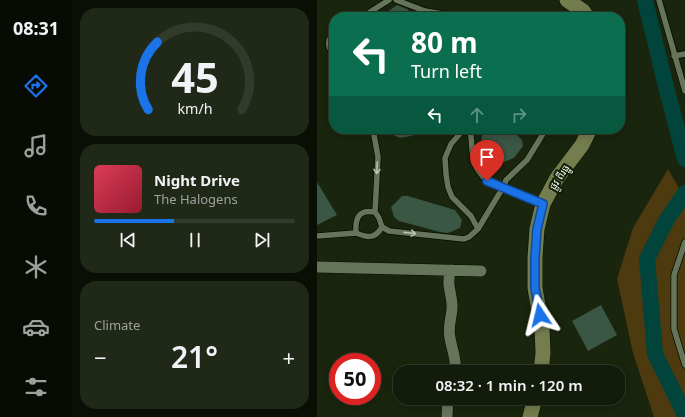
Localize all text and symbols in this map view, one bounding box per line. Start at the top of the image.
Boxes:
text: 08:31 [13,16,59,40]
text: 80 m [411,23,478,61]
icon: left [345,28,397,80]
text: 45 [171,49,218,105]
text: Turn left [411,59,482,83]
icon: directions [22,72,50,100]
text: km/h [177,99,212,118]
icon: left [424,104,446,126]
icon: ahead [466,104,488,126]
icon: right [508,104,530,126]
icon: music [22,132,50,160]
pin [470,140,504,181]
icon: arrive [476,146,498,168]
one-way arrow [374,161,381,174]
street label: ផ្លូវ ពីរធ្នូ [546,162,575,194]
text: Night Drive [154,170,240,190]
text: The Halogens [154,190,238,208]
icon: phone [22,192,50,220]
icon: previous [117,229,139,251]
icon: pause [184,229,206,251]
icon: next [251,229,273,251]
one-way arrow [403,229,416,237]
icon: climate [22,253,50,281]
position arrow [519,294,561,336]
icon: car [22,313,50,341]
text: Climate [94,316,140,334]
text: 21° [171,336,218,377]
text: − [94,342,107,372]
text: + [282,342,295,372]
speed limit sign: 50 [329,353,381,405]
icon: filters [22,373,50,401]
text: 08:32 · 1 min · 120 m [435,375,583,395]

